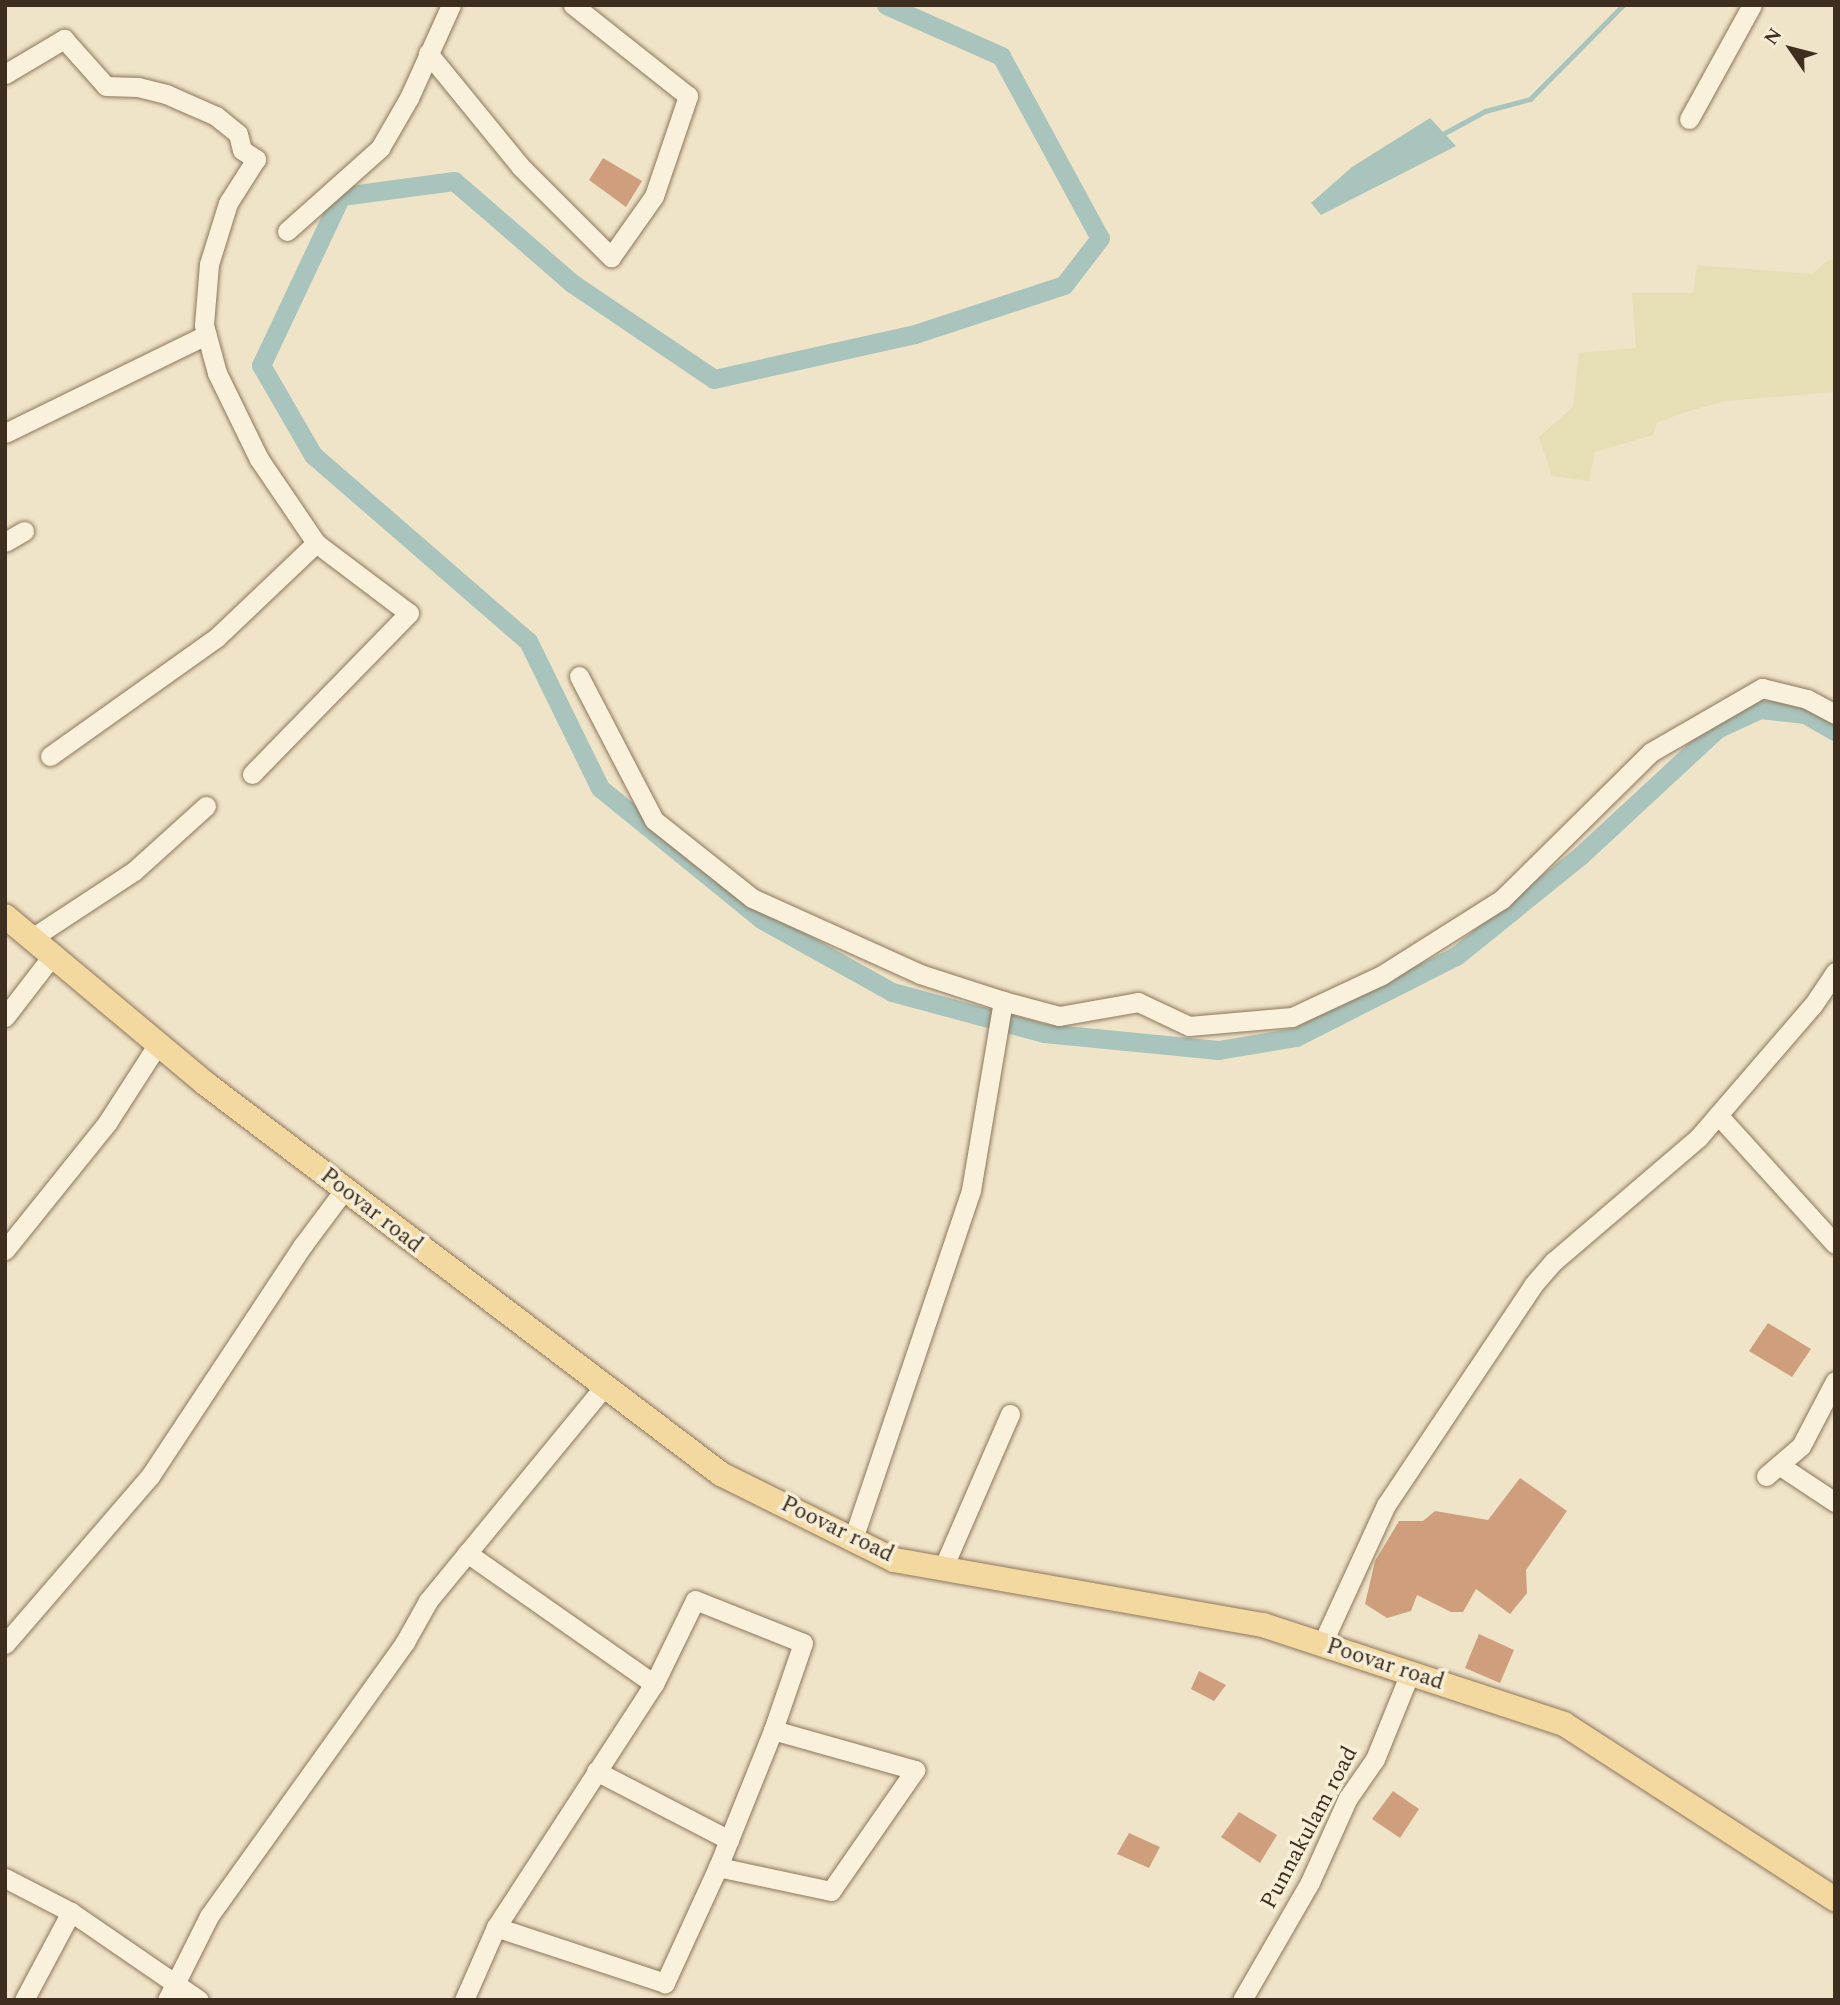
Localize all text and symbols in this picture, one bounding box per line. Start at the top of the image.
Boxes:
north arrow [1756,14,1826,84]
text: N [1757,22,1790,51]
street label: Poovar road [314,1163,428,1259]
street label: Poovar road [776,1491,898,1569]
street label: Poovar road [1323,1633,1447,1697]
street label: Punnakulam road [1256,1742,1364,1914]

